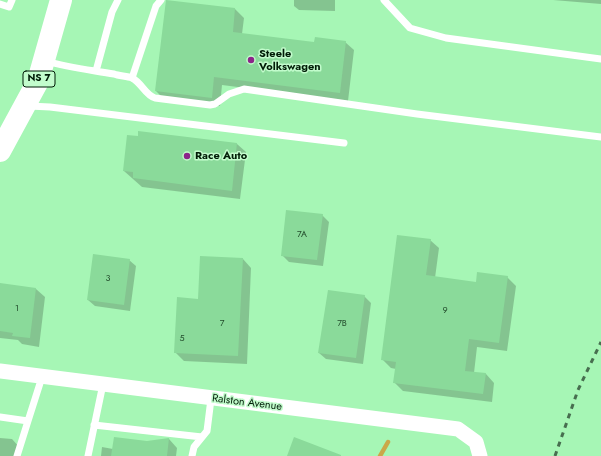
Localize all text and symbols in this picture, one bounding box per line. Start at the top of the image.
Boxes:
place label: Steele Volkswagen [259,47,321,73]
marker: Steele Volkswagen [246,55,256,65]
road number: NS 7 [23,71,55,87]
place label: Race Auto [195,149,247,163]
marker: Race Auto [182,151,192,161]
house number: 7A [297,230,307,240]
house number: 3 [106,274,110,284]
house number: 1 [15,304,19,314]
house number: 9 [442,306,448,316]
house number: 7 [220,319,224,329]
house number: 7B [337,319,347,329]
house number: 5 [179,334,185,344]
street label: Ralston Avenue [211,392,283,414]

